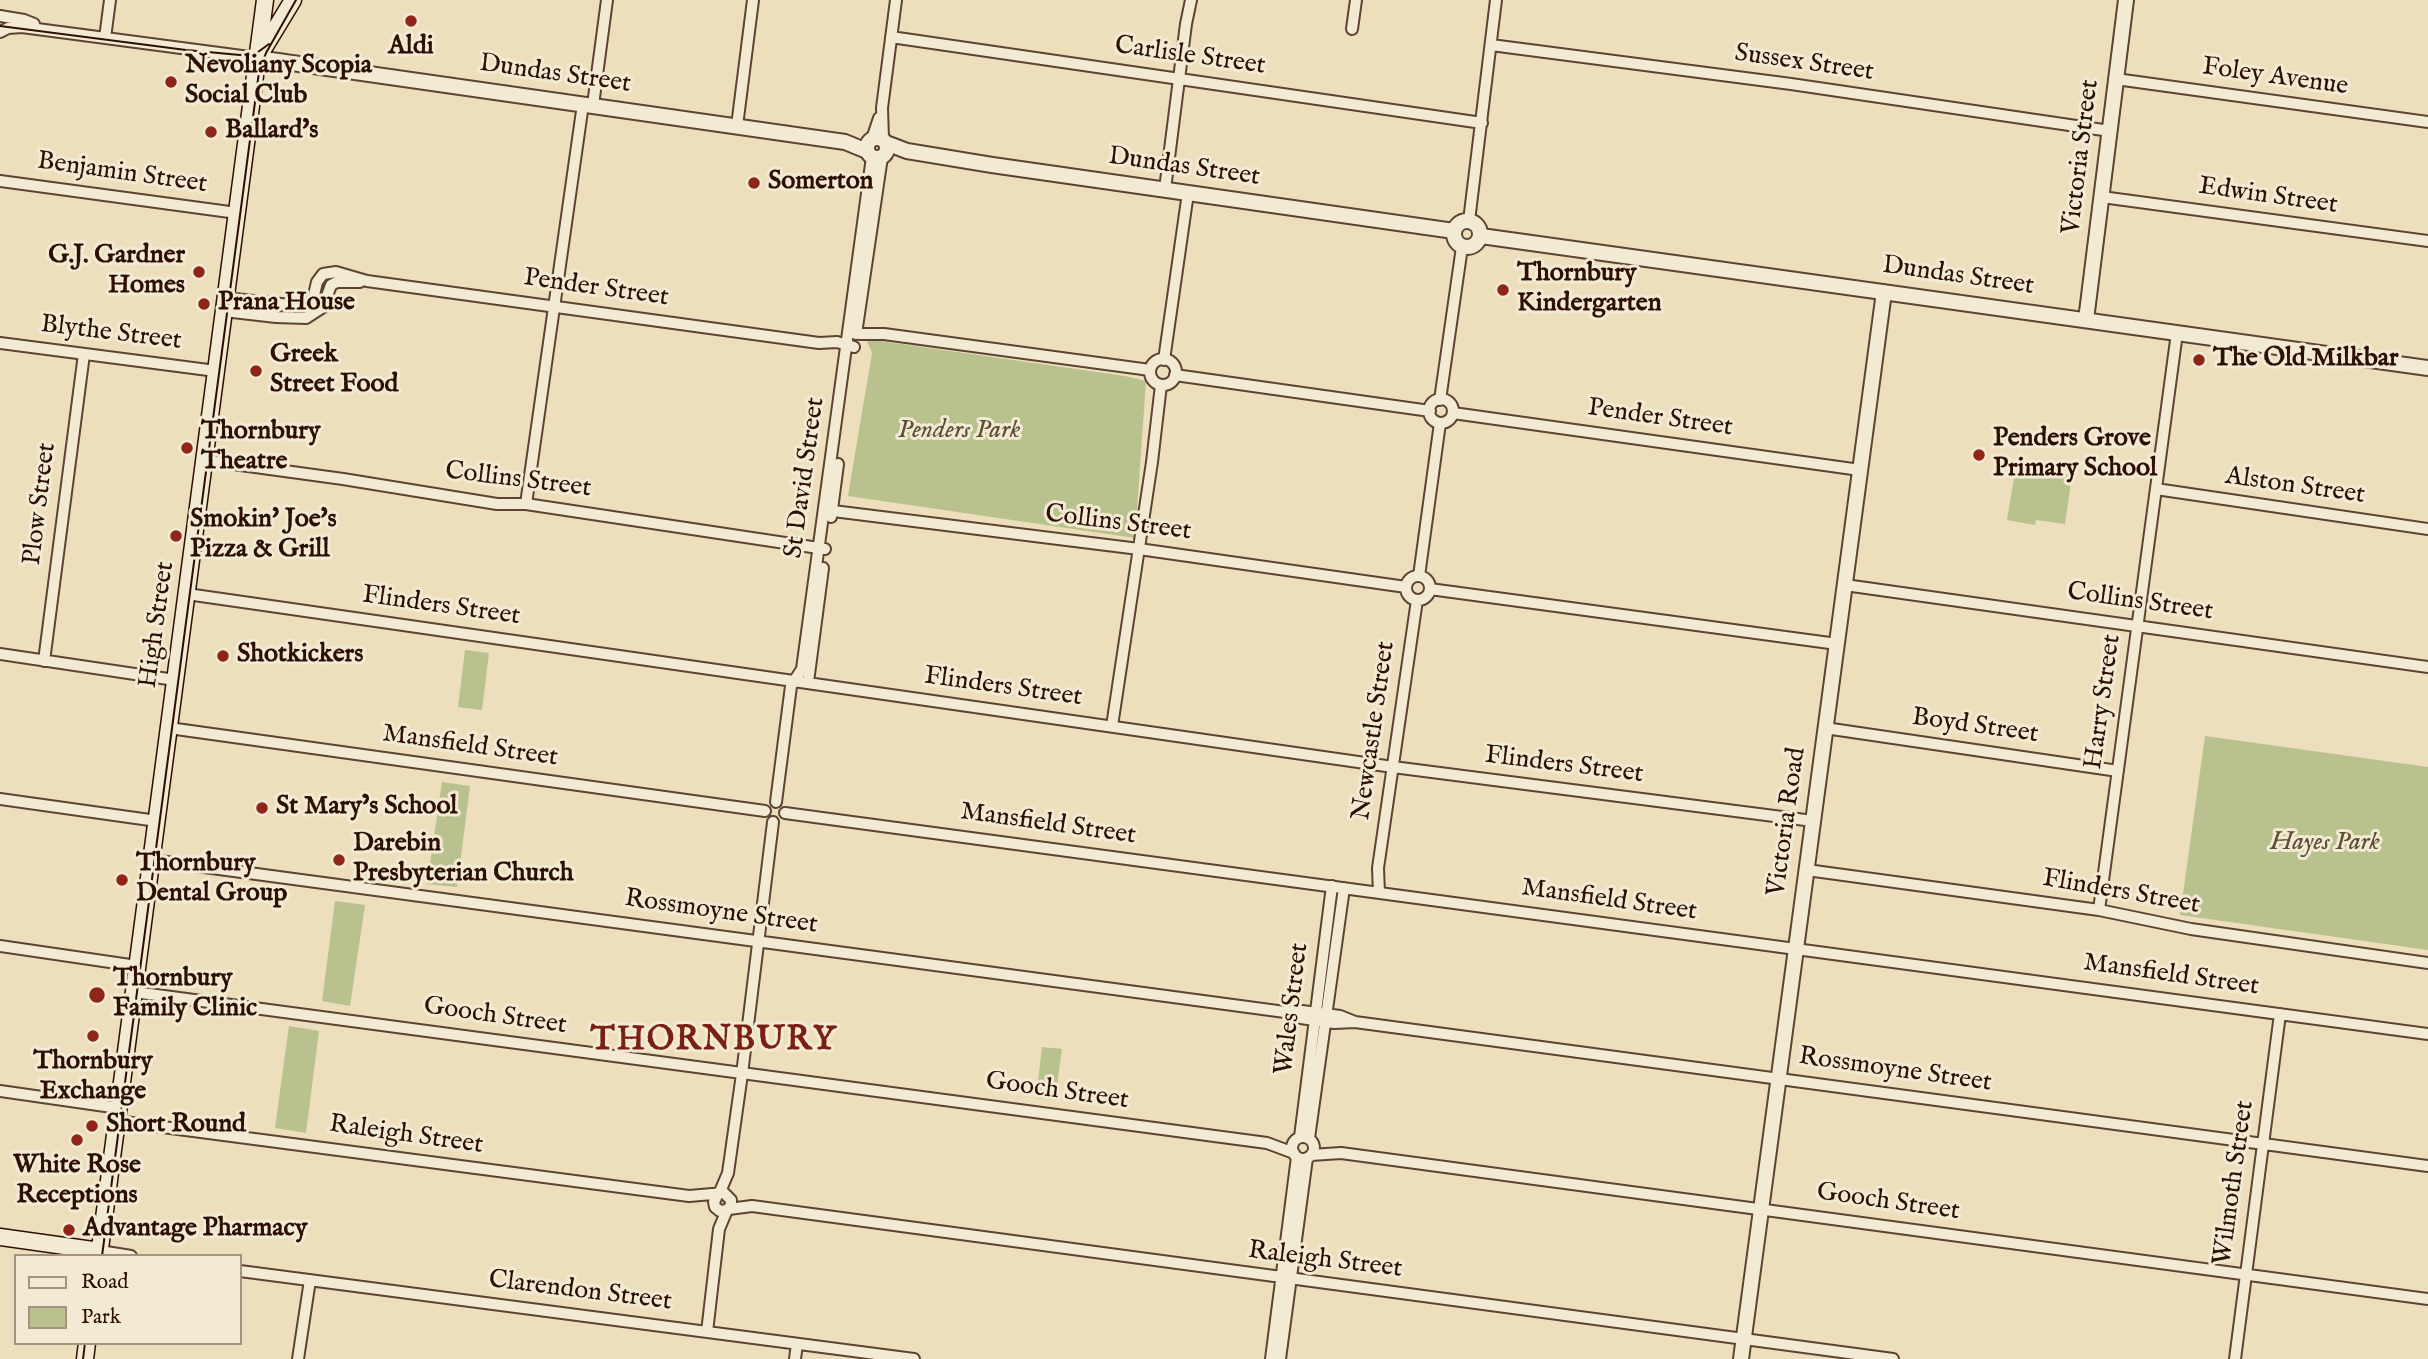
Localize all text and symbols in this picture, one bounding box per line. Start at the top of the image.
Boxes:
marker: Aldi [403,13,419,29]
street label: Carlisle Street [1113,31,1267,83]
place label: Aldi [388,32,434,64]
street label: Sussex Street [1733,39,1875,89]
street label: Dundas Street [477,49,633,101]
place label: Nevoliany Scopia Social Club [185,51,372,112]
street label: Foley Avenue [2200,52,2350,104]
marker: Nevoliany Scopia Social Club [163,74,179,90]
street label: Victoria Street [2057,78,2107,236]
place label: Ballard's [225,116,318,148]
marker: Ballard's [203,124,219,140]
street label: Dundas Street [1106,142,1262,194]
street label: Benjamin Street [35,147,209,201]
place label: Somerton [768,167,873,199]
street label: Edwin Street [2197,172,2339,222]
marker: Somerton [746,175,762,191]
place label: G.J. Gardner Homes [48,241,185,302]
street label: Dundas Street [1880,251,2036,303]
place label: Thornbury Kindergarten [1517,259,1662,320]
street label: Pender Street [521,263,671,315]
marker: G.J. Gardner Homes [191,264,207,280]
marker: Thornbury Kindergarten [1495,282,1511,298]
place label: Prana House [218,288,355,320]
marker: Prana House [196,296,212,312]
street label: Blythe Street [39,310,183,358]
place label: Greek Street Food [270,340,398,402]
place label: The Old Milkbar [2213,344,2399,376]
marker: The Old Milkbar [2191,352,2207,368]
marker: Greek Street Food [248,363,264,379]
street label: Pender Street [1585,393,1735,445]
street label: St David Street [779,395,833,561]
park label: Penders Park [898,416,1020,448]
place label: Thornbury Theatre [201,417,321,478]
place label: Penders Grove Primary School [1993,424,2157,486]
marker: Thornbury Theatre [179,440,195,456]
street label: Plow Street [18,441,64,567]
marker: Penders Grove Primary School [1971,447,1987,463]
street label: Collins Street [443,457,593,505]
street label: Alston Street [2223,462,2367,512]
street label: Collins Street [1043,500,1193,548]
place label: Smokin' Joe's Pizza & Grill [190,505,337,566]
marker: Smokin' Joe's Pizza & Grill [168,528,184,544]
street label: High Street [134,560,182,690]
street label: Collins Street [2065,577,2215,629]
street label: Flinders Street [360,580,522,634]
street label: Harry Street [2079,633,2129,771]
place label: Shotkickers [237,640,363,672]
street label: Newcastle Street [1347,640,1403,822]
marker: Shotkickers [215,648,231,664]
street label: Flinders Street [922,661,1084,715]
street label: Boyd Street [1910,703,2040,751]
street label: Mansfield Street [380,719,560,775]
street label: Flinders Street [1483,741,1645,791]
street label: Victoria Road [1762,746,1814,898]
place label: St Mary’s School [276,792,457,824]
street label: Mansfield Street [958,797,1138,853]
marker: St Mary’s School [254,800,270,816]
park label: Hayes Park [2270,828,2380,860]
place label: Darebin Presbyterian Church [353,829,574,890]
place label: Thornbury Dental Group [136,849,287,910]
marker: Darebin Presbyterian Church [331,852,347,868]
street label: Flinders Street [2040,864,2202,922]
marker: Thornbury Dental Group [114,872,130,888]
street label: Mansfield Street [1519,873,1699,929]
street label: Rossmoyne Street [622,884,820,942]
street label: Wales Street [1269,941,1317,1077]
street label: Mansfield Street [2081,948,2261,1004]
place label: Thornbury Family Clinic [113,964,257,1026]
marker: Thornbury Family Clinic [87,985,107,1005]
street label: Gooch Street [422,992,568,1042]
district label: THORNBURY [592,1022,836,1062]
marker: Thornbury Exchange [85,1028,101,1044]
street label: Rossmoyne Street [1796,1042,1994,1100]
place label: Thornbury Exchange [33,1047,153,1108]
street label: Gooch Street [984,1067,1130,1117]
street label: Wilmoth Street [2208,1099,2262,1267]
place label: Short Round [106,1110,246,1142]
street label: Raleigh Street [327,1110,485,1162]
marker: Short Round [84,1118,100,1134]
marker: White Rose Receptions [69,1132,85,1148]
place label: White Rose Receptions [13,1151,141,1212]
street label: Gooch Street [1815,1178,1961,1228]
place label: Advantage Pharmacy [83,1214,308,1246]
marker: Advantage Pharmacy [61,1222,77,1238]
street label: Raleigh Street [1246,1236,1404,1286]
legend [14,1254,242,1345]
street label: Clarendon Street [487,1265,673,1319]
text: Road [81,1269,128,1296]
text: Park [81,1304,121,1331]

